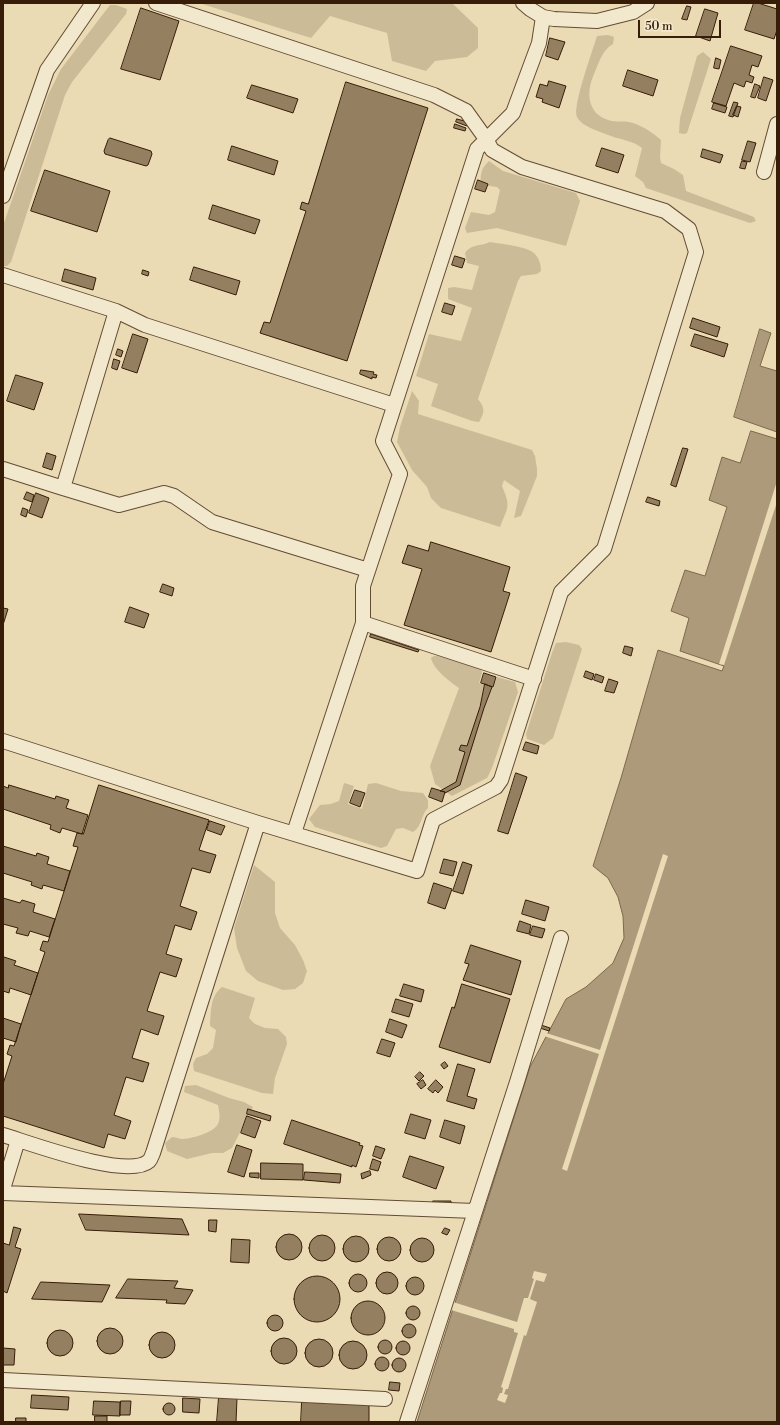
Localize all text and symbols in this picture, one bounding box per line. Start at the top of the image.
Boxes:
scale bar [640,12,723,38]
text: 50 m [645,19,673,34]

